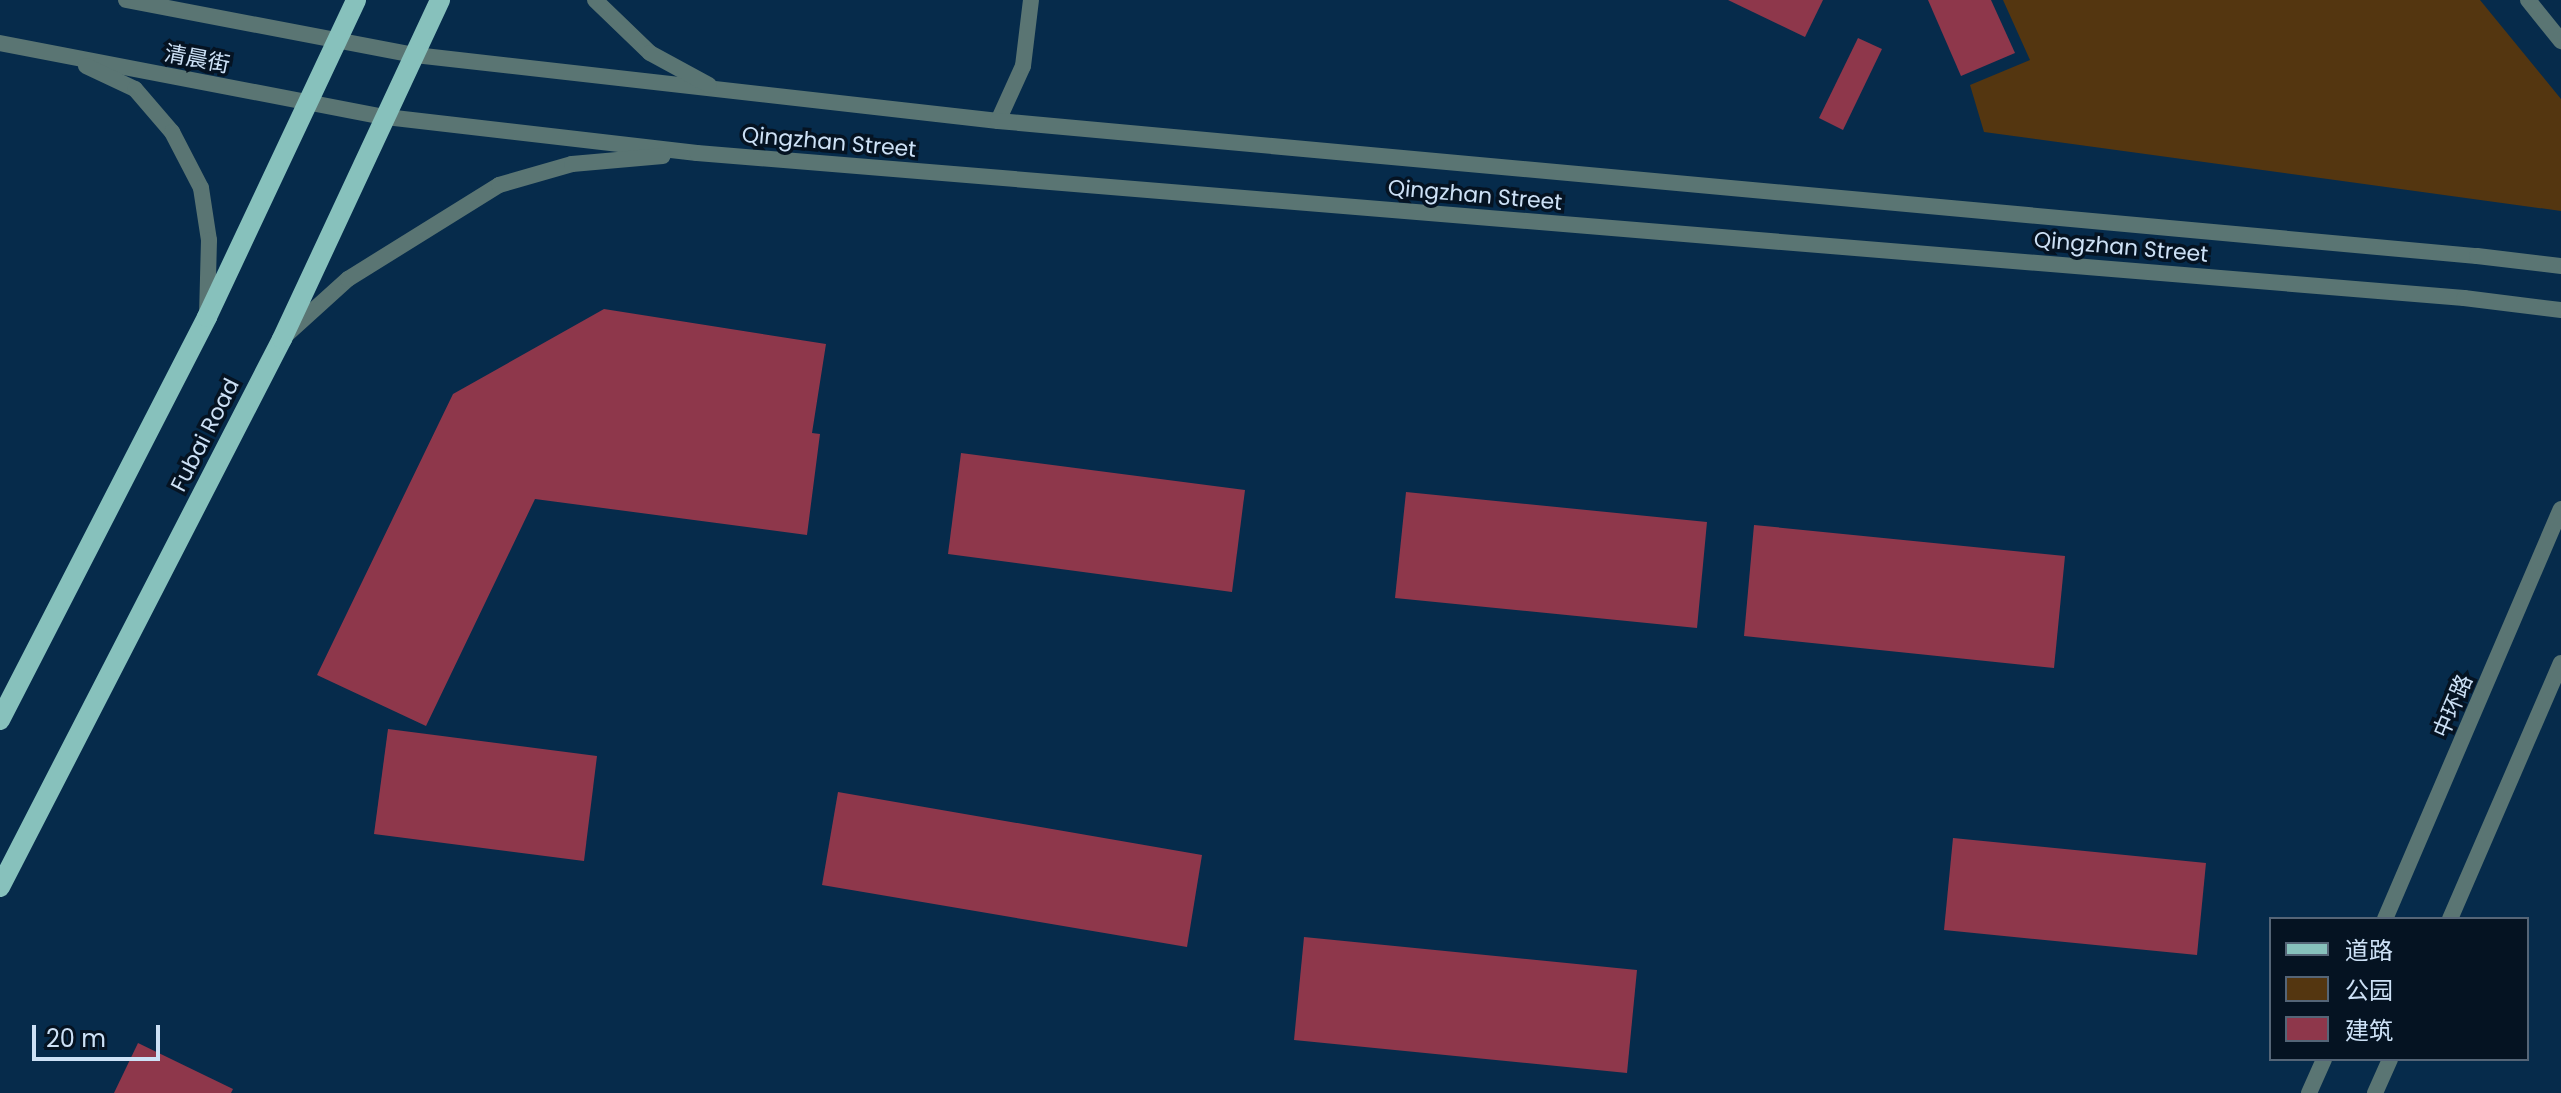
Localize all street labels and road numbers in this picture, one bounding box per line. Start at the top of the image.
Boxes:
street label: 清晨街 [162,40,232,78]
street label: Qingzhan Street [741,121,917,163]
street label: Qingzhan Street [1387,174,1563,216]
street label: Qingzhan Street [2033,226,2209,268]
street label: Fubai Road [165,374,245,496]
street label: 中环路 [2428,670,2478,742]

